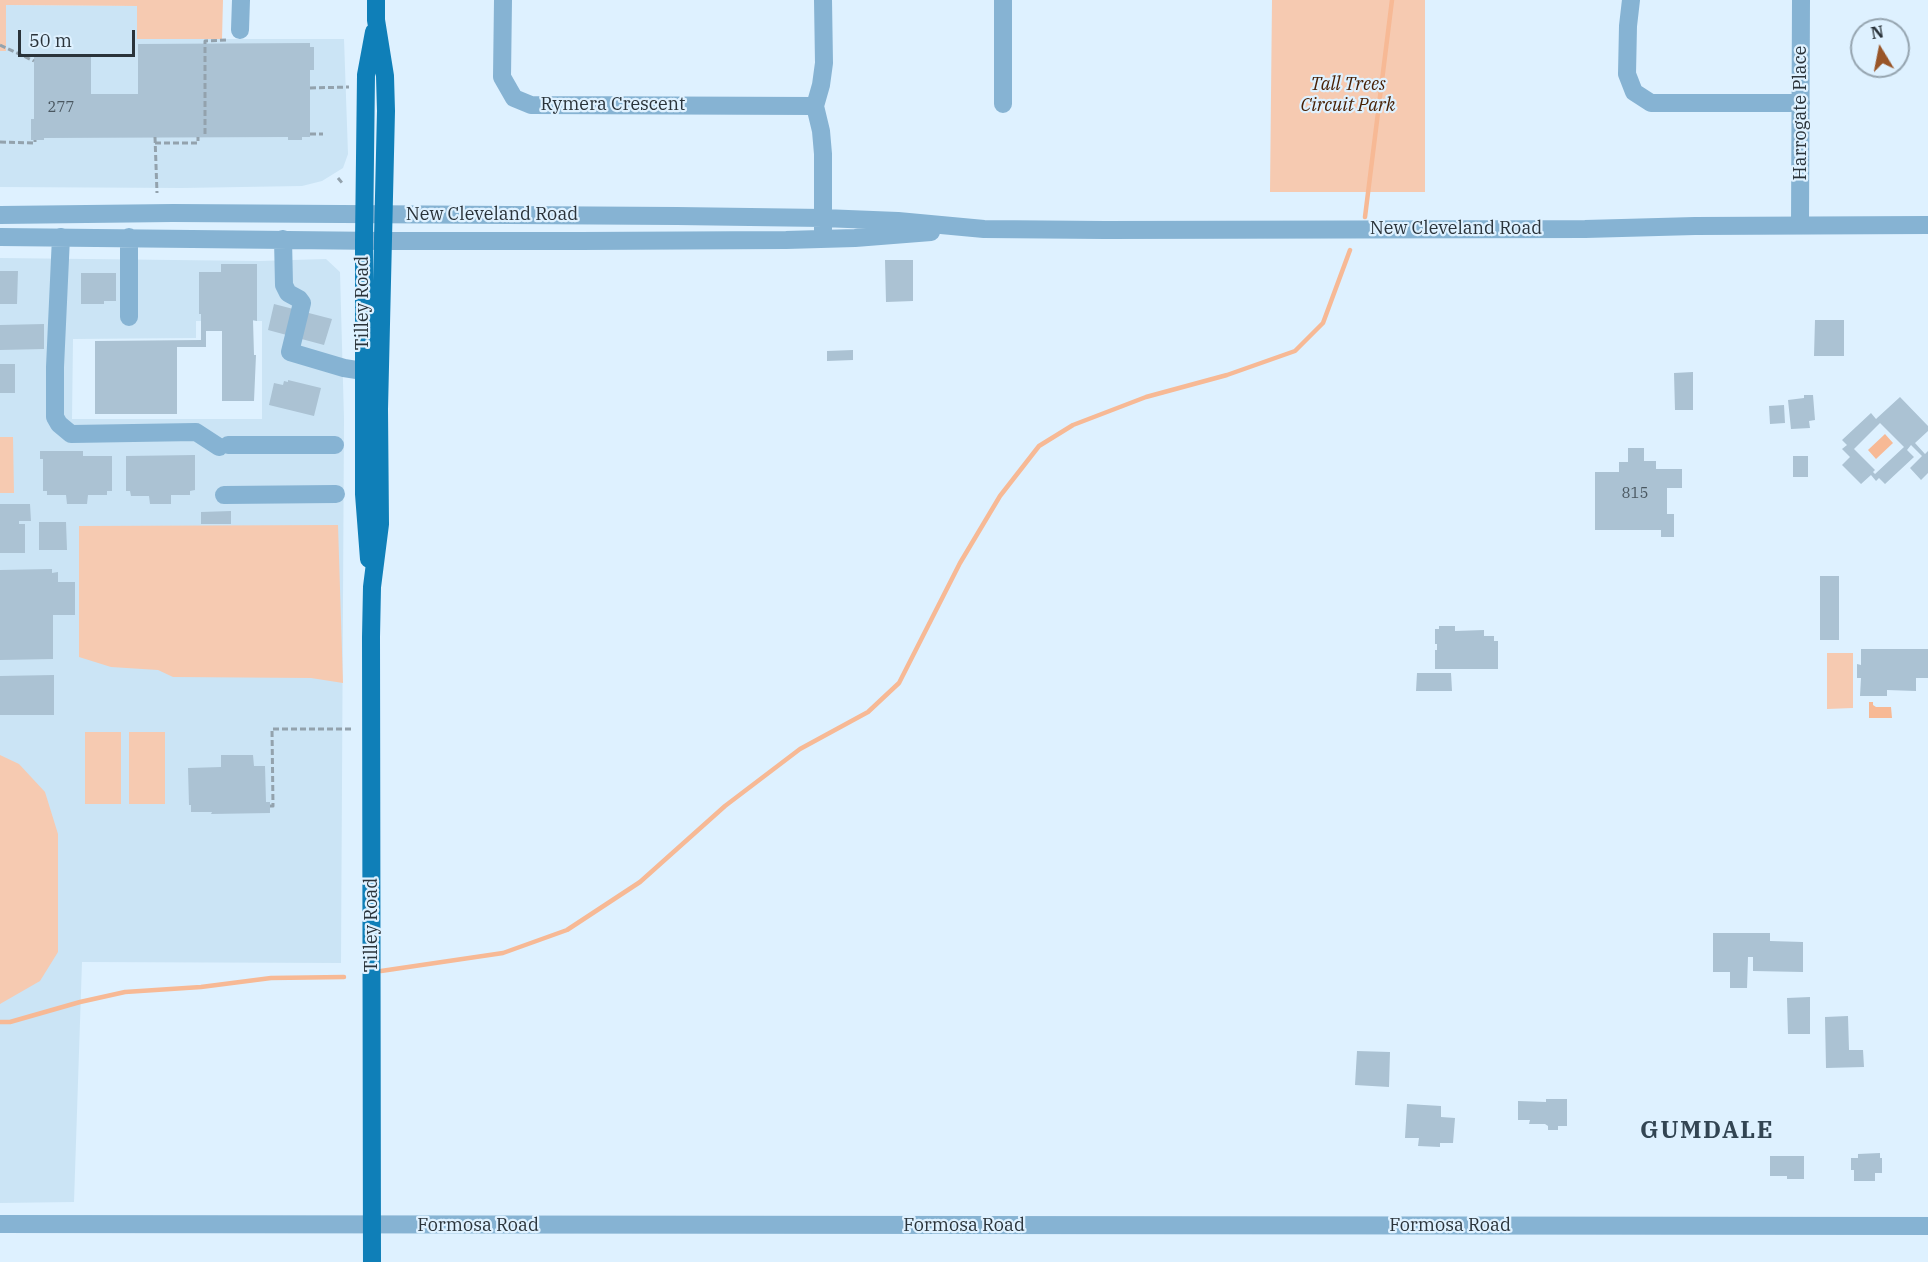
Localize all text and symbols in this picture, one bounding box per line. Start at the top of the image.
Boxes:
scale bar [21,18,138,56]
north arrow [1850,18,1910,78]
text: N [1869,21,1885,43]
text: 50 m [29,29,72,52]
street label: Harrogate Place [1790,46,1812,180]
park label: Tall Trees Circuit Park [1301,74,1395,116]
street label: Rymera Crescent [541,94,685,116]
house number: 277 [48,99,74,117]
street label: New Cleveland Road [406,204,578,226]
street label: New Cleveland Road [1370,218,1542,240]
street label: Tilley Road [352,256,374,350]
house number: 815 [1622,485,1648,503]
street label: Tilley Road [361,878,383,972]
district label: GUMDALE [1640,1117,1774,1145]
street label: Formosa Road [417,1215,539,1237]
street label: Formosa Road [903,1215,1025,1237]
street label: Formosa Road [1389,1215,1511,1237]

